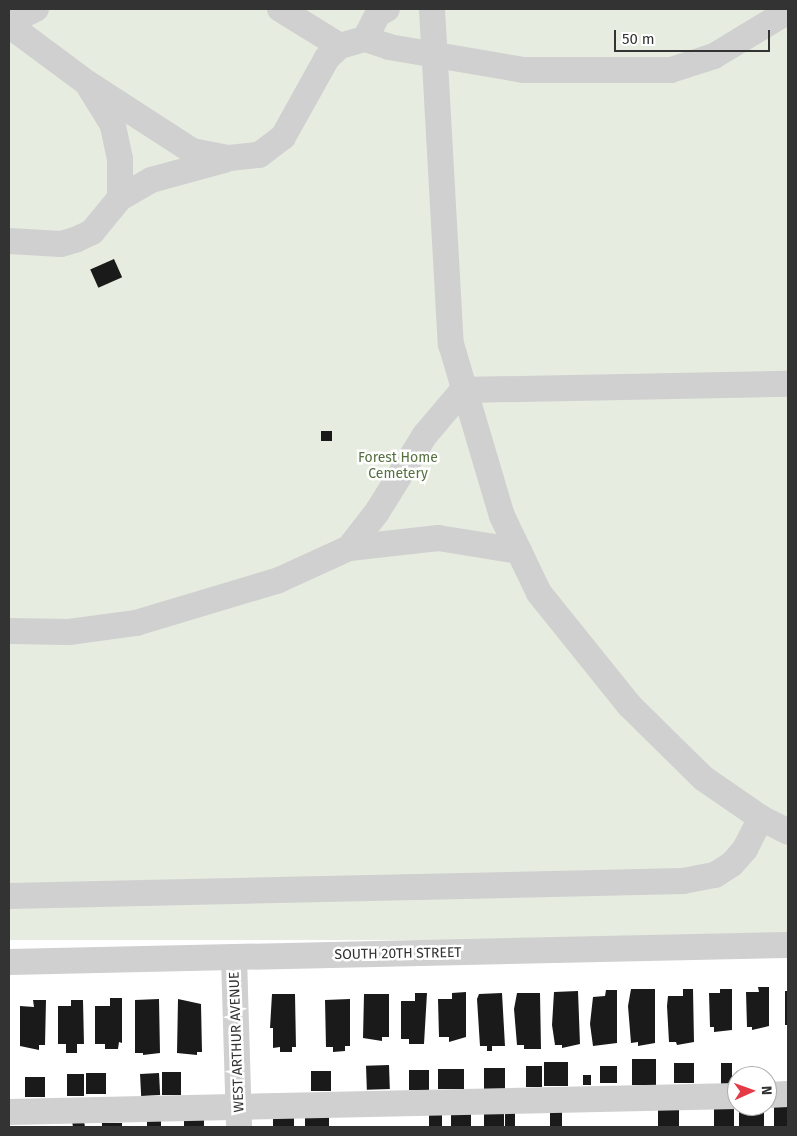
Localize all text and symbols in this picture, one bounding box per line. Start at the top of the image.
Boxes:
scale bar [617,20,773,52]
text: 50 m [622,30,655,48]
park label: Forest Home Cemetery [358,450,438,482]
street label: SOUTH 20TH STREET [334,944,462,964]
street label: WEST ARTHUR AVENUE [226,971,248,1113]
north arrow [727,1066,777,1116]
text: N [758,1086,775,1095]

